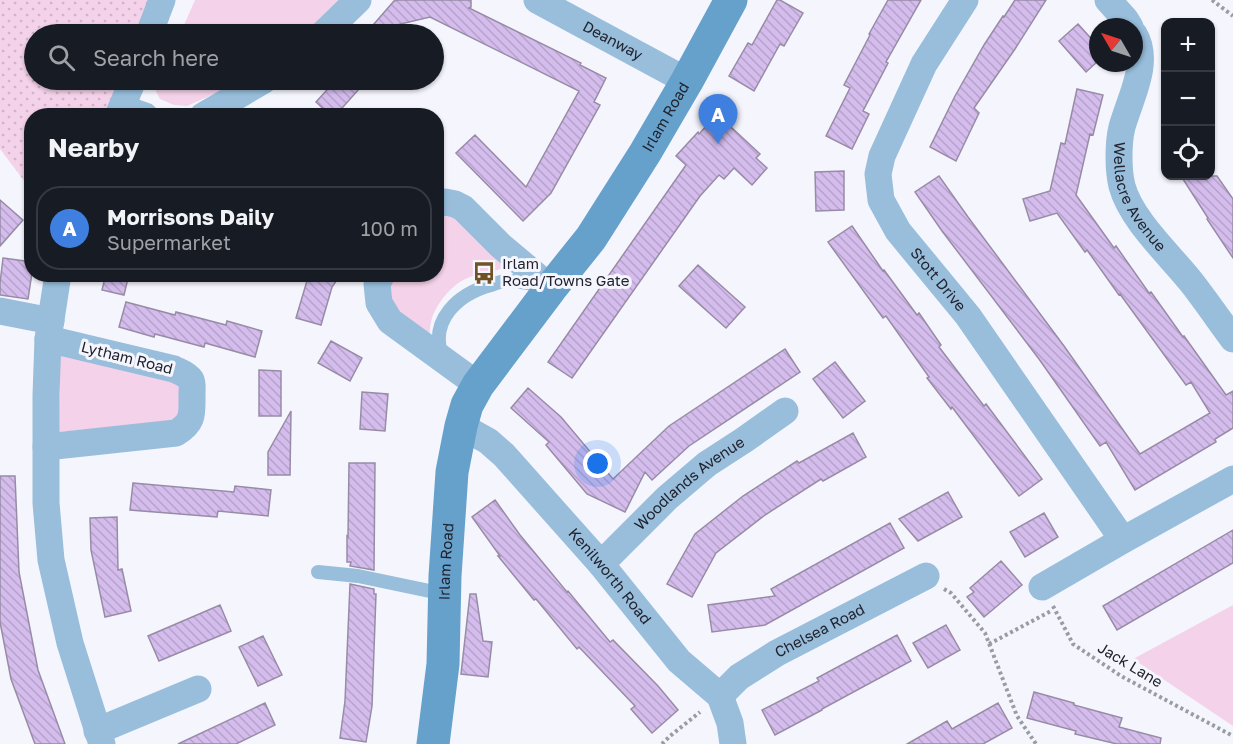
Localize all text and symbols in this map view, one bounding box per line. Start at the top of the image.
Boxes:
street label: Deanway [580,17,647,64]
north arrow [1089,18,1143,72]
map controls [1161,18,1215,180]
button: + [1161,18,1215,72]
search box [24,24,444,90]
icon: search [45,41,78,74]
text: Search here [93,44,219,71]
button: − [1161,72,1215,126]
street label: Irlam Road [638,79,692,155]
pin: A [698,94,738,144]
button: locate [1161,126,1215,180]
text: Nearby [48,132,139,163]
street label: Wellacre Avenue [1111,141,1171,255]
text: Morrisons Daily [107,203,274,230]
text: A [62,216,77,240]
text: 100 m [361,216,418,240]
text: Supermarket [107,230,231,254]
street label: Stott Drive [907,243,970,315]
place label: Irlam Road/Towns Gate [502,254,630,289]
bus stop icon: Irlam Road/Towns Gate [471,260,497,286]
street label: Lytham Road [80,337,175,377]
street label: Woodlands Avenue [630,432,748,533]
your location [583,449,612,478]
street label: Irlam Road [434,522,457,601]
street label: Kenilworth Road [565,524,656,627]
street label: Chelsea Road [771,599,867,661]
street label: Jack Lane [1095,638,1166,691]

